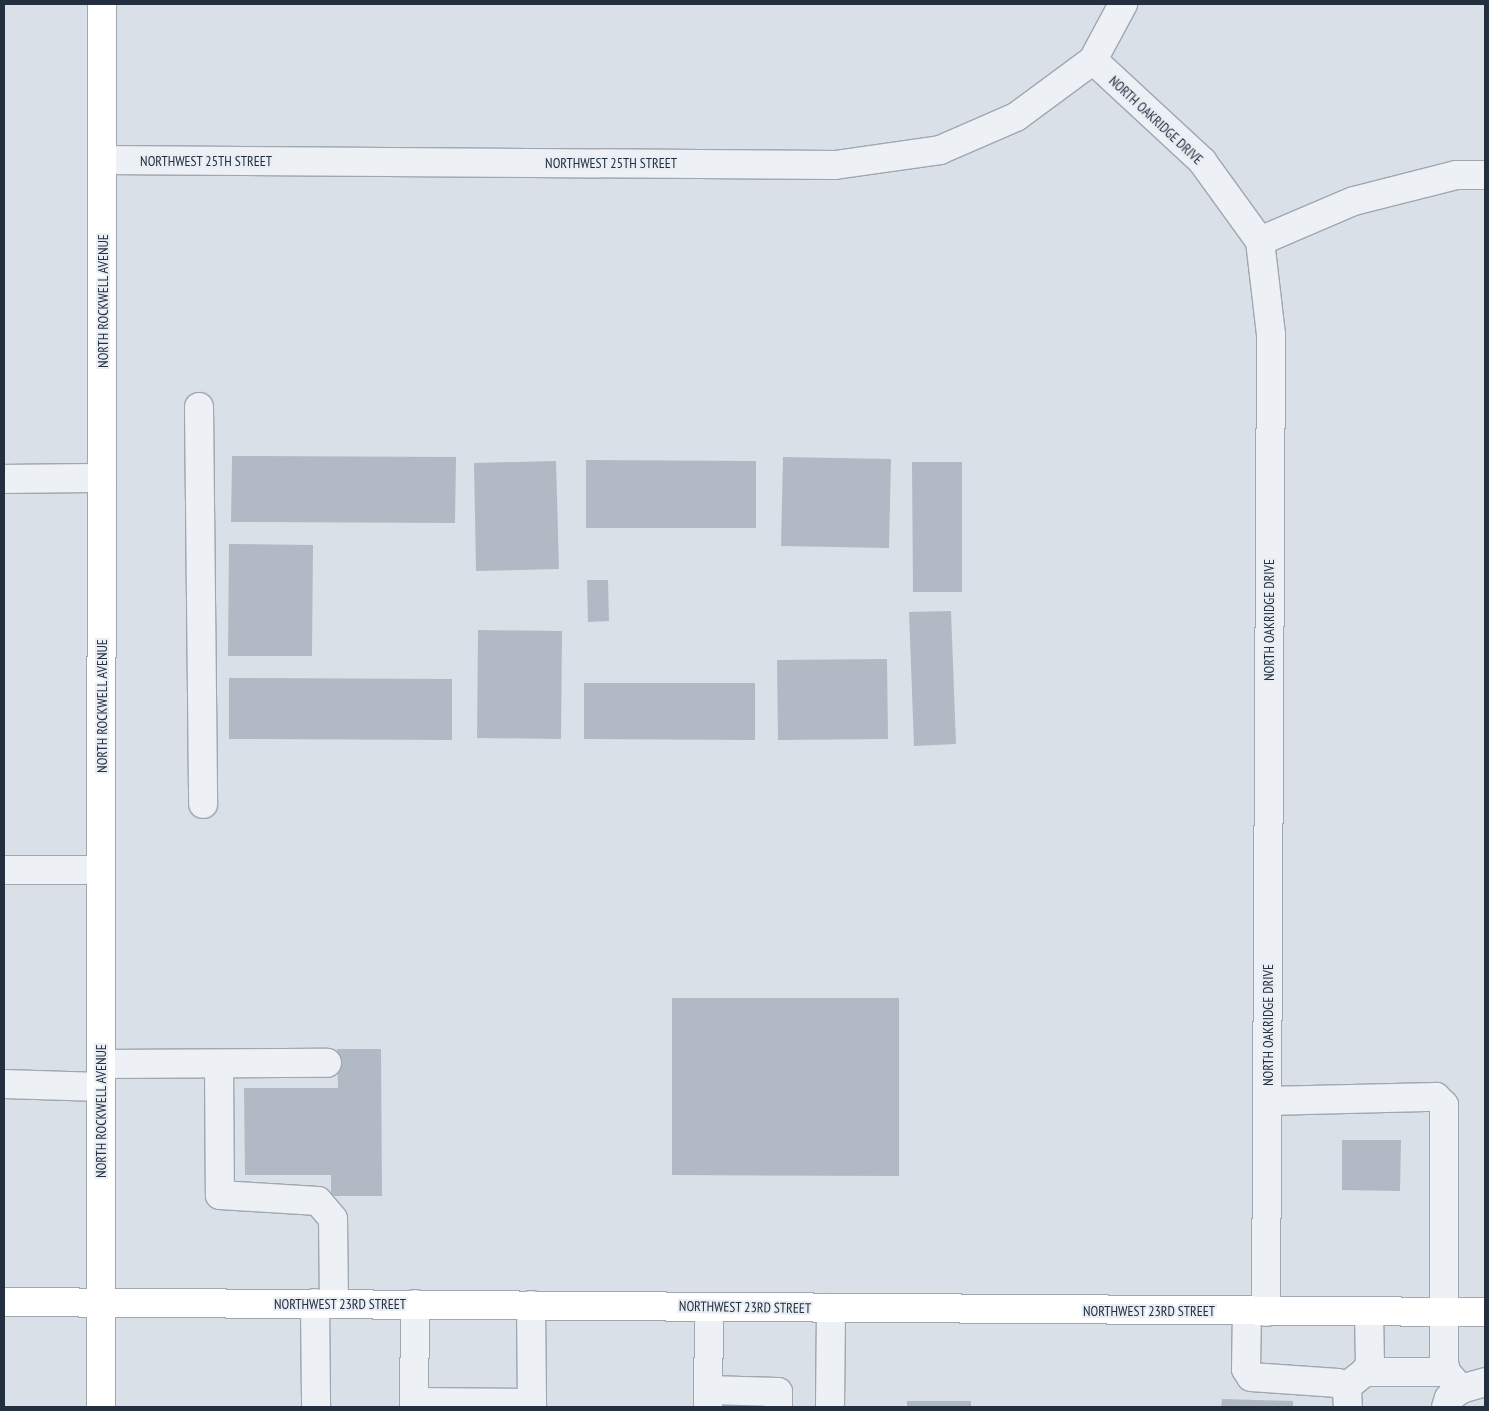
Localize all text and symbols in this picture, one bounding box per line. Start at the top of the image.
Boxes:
street label: NORTH OAKRIDGE DRIVE [1106,72,1206,168]
street label: NORTHWEST 25TH STREET [140,153,272,169]
street label: NORTHWEST 25TH STREET [545,155,677,171]
street label: NORTH ROCKWELL AVENUE [95,234,111,368]
street label: NORTH OAKRIDGE DRIVE [1261,559,1277,681]
street label: NORTH ROCKWELL AVENUE [94,639,110,773]
street label: NORTH OAKRIDGE DRIVE [1260,964,1276,1086]
street label: NORTH ROCKWELL AVENUE [93,1044,109,1178]
street label: NORTHWEST 23RD STREET [274,1296,406,1312]
street label: NORTHWEST 23RD STREET [679,1297,811,1317]
street label: NORTHWEST 23RD STREET [1083,1303,1215,1319]

